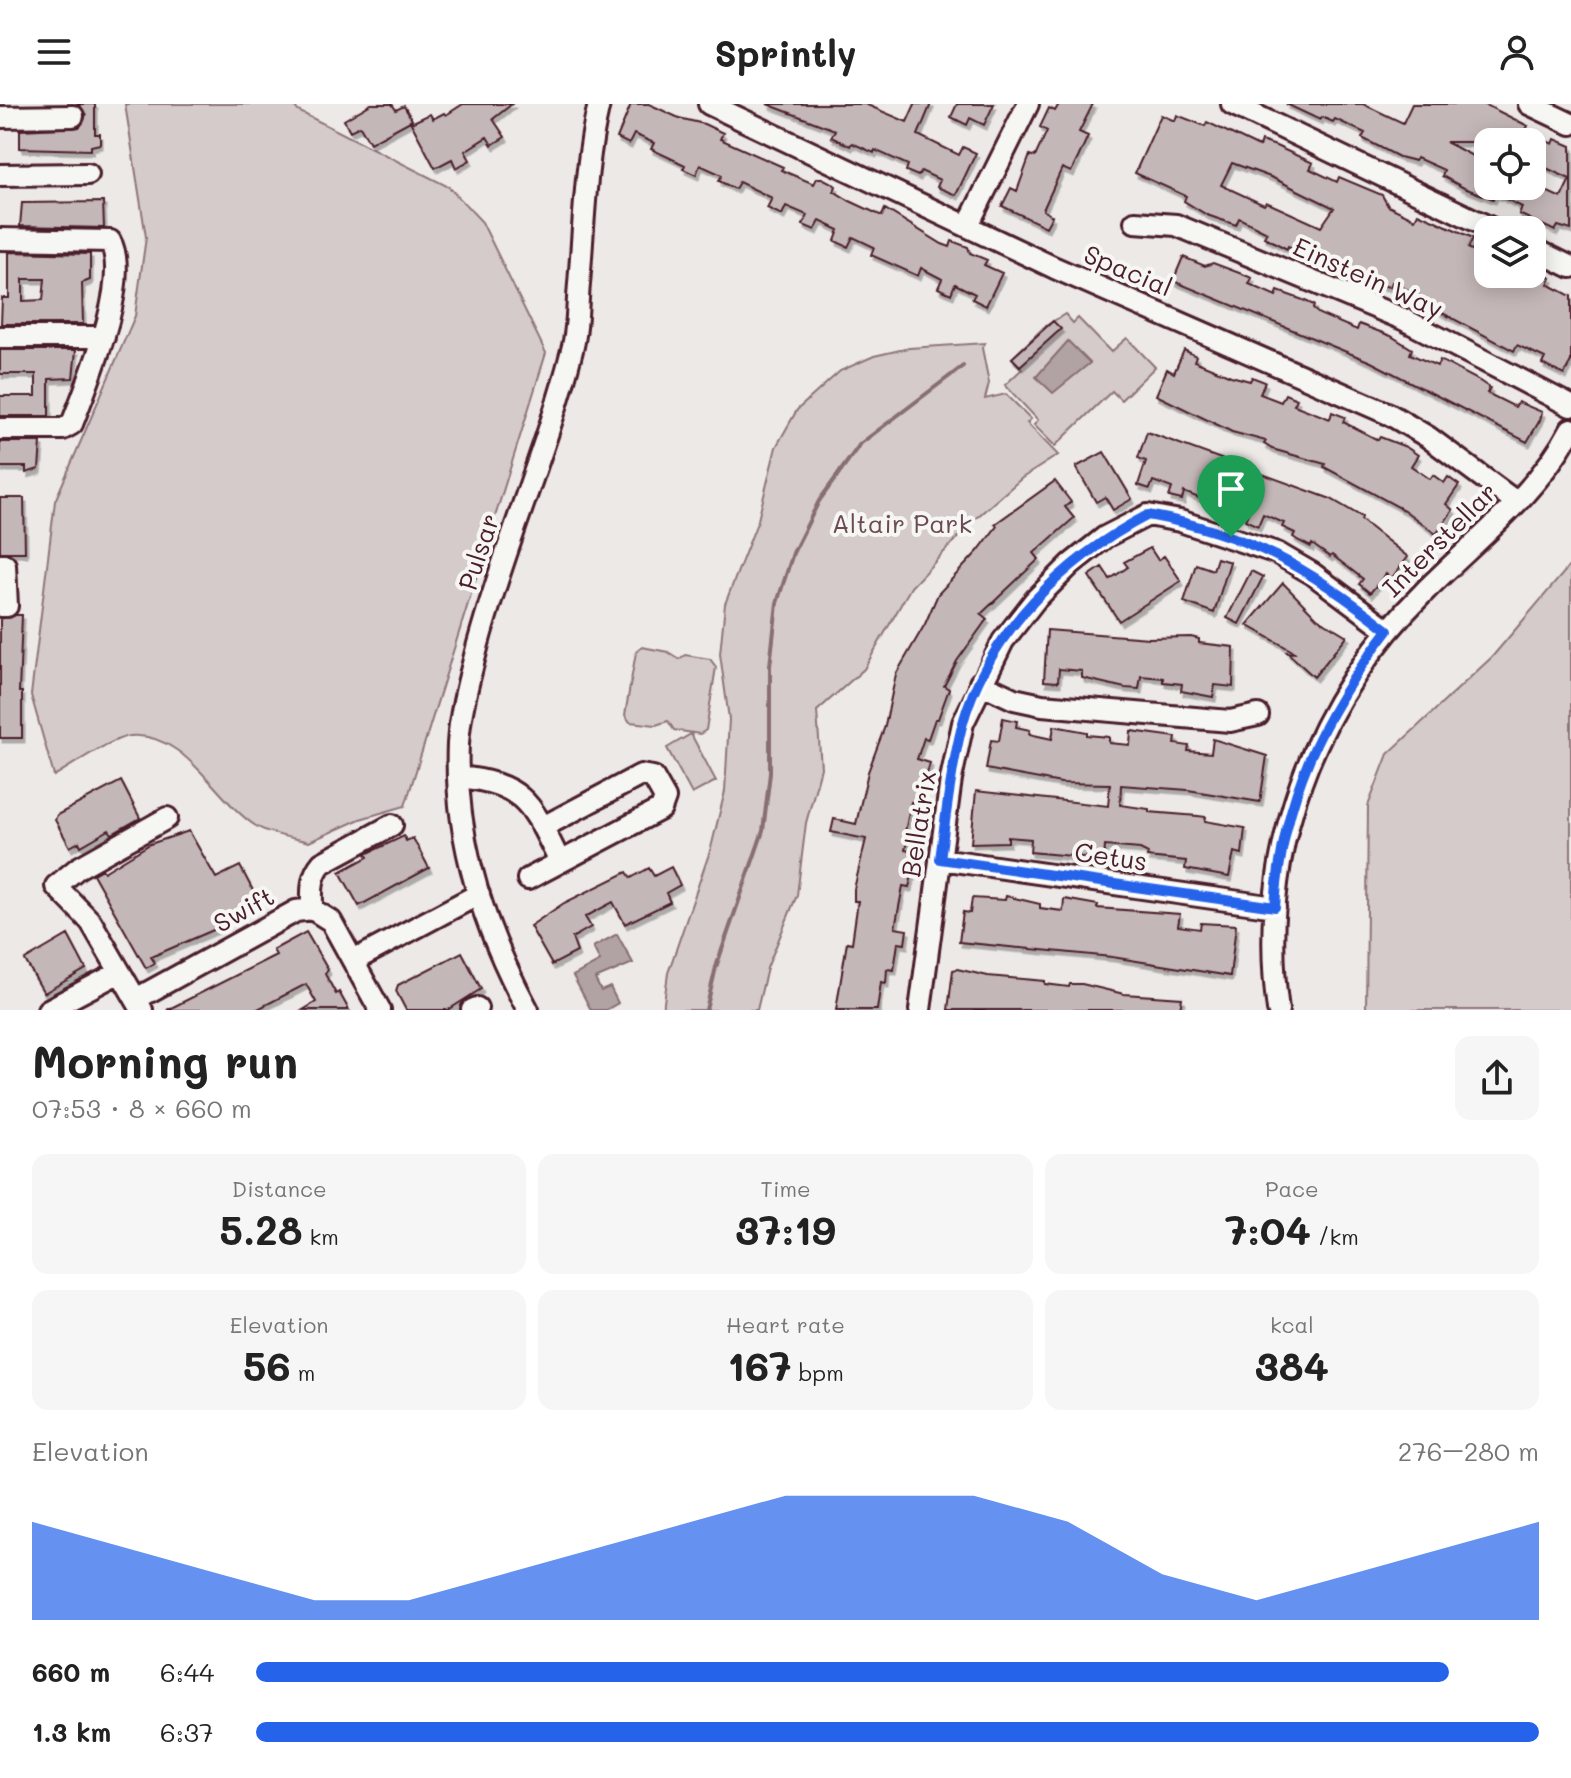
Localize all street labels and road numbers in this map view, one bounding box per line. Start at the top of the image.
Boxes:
street label: Einstein Way [1288,229,1449,325]
street label: Spacial [1079,236,1178,304]
street label: Interstellar [1375,475,1504,604]
street label: Pulsar [450,509,506,594]
street label: Bellatrix [893,768,943,879]
street label: Cetus [1073,834,1150,878]
street label: Swift [207,879,280,940]

